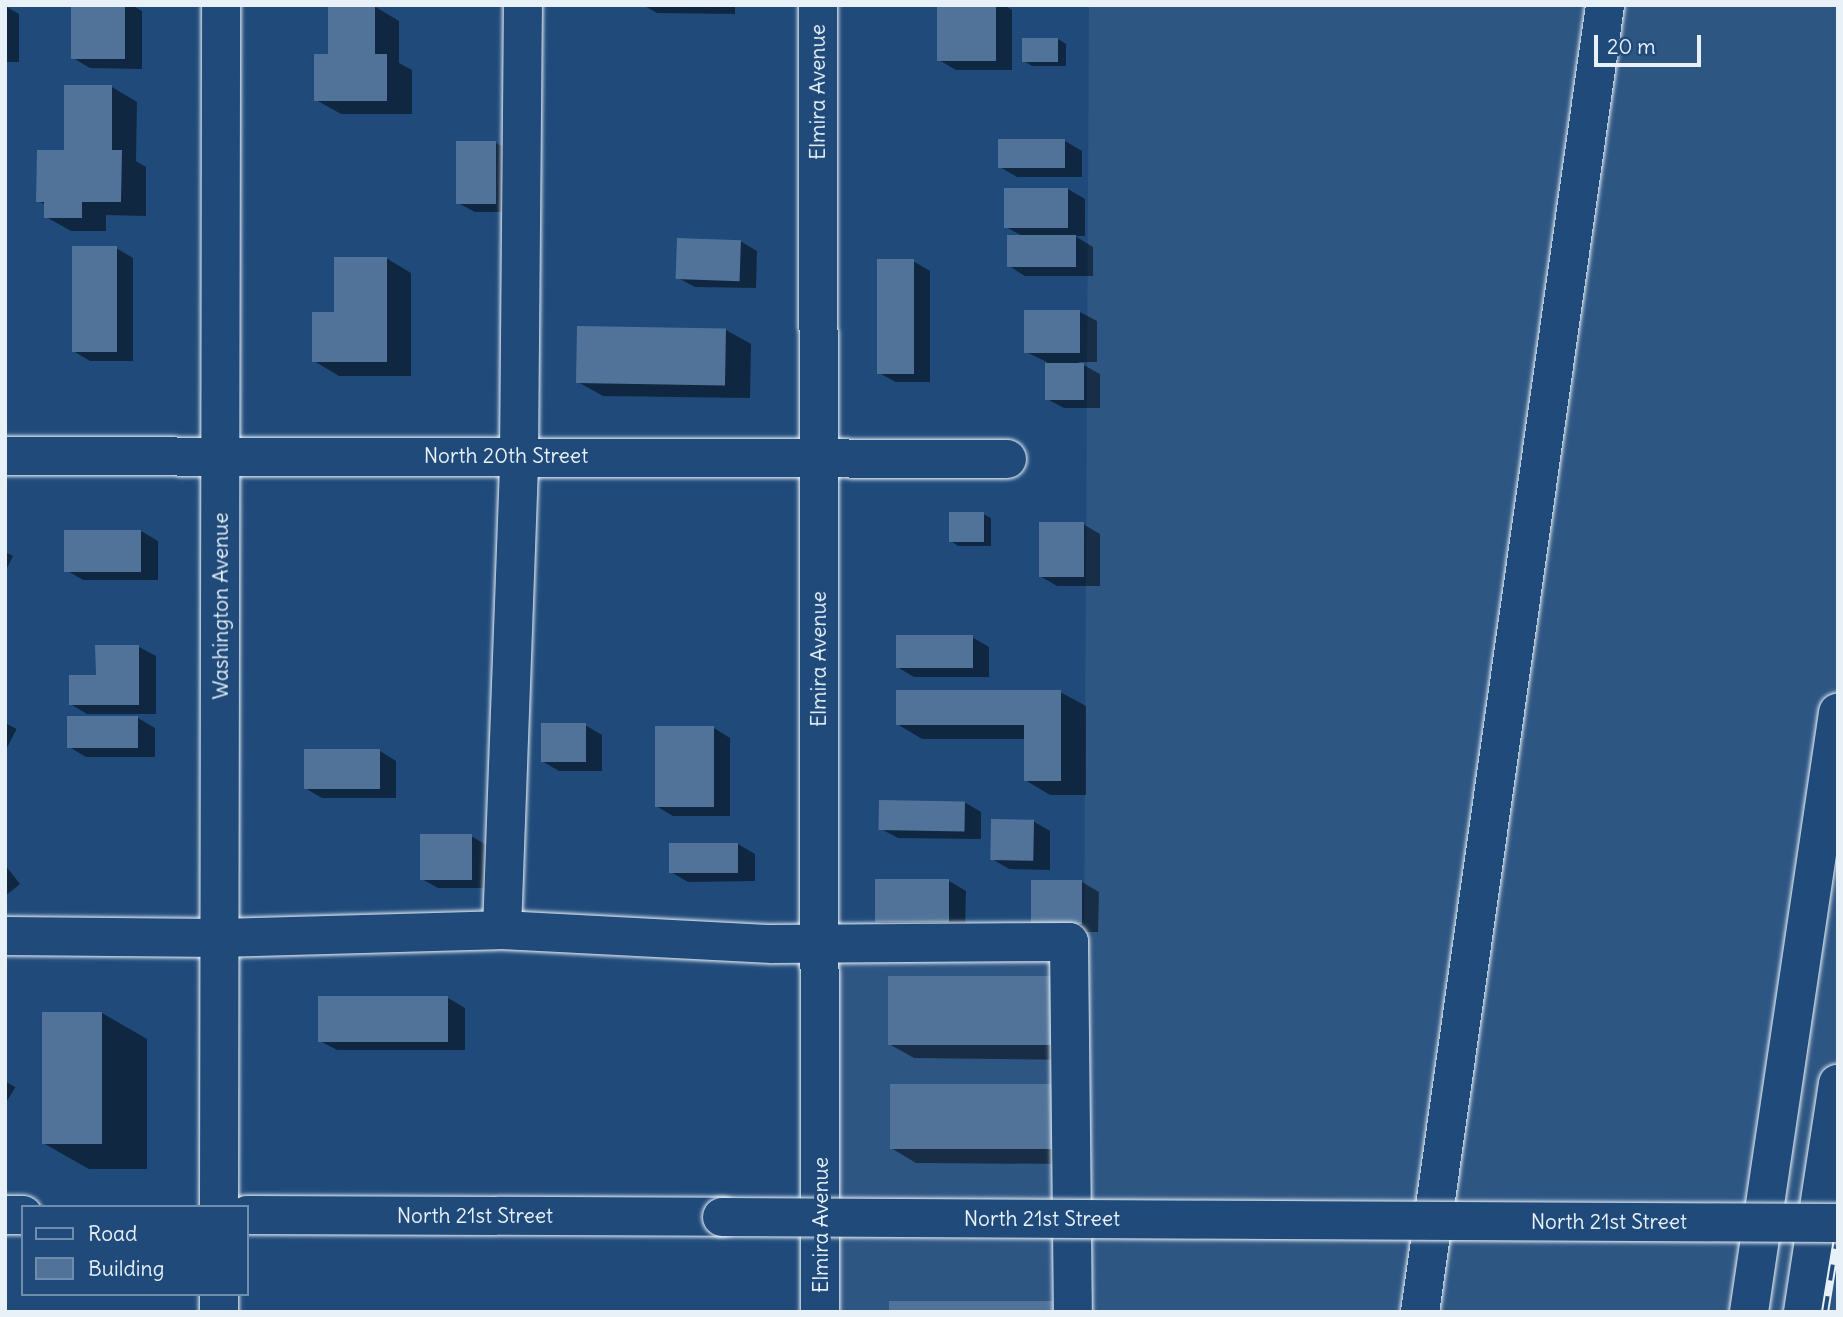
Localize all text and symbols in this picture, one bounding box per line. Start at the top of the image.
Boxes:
scale bar [1598,21,1705,65]
street label: Elmira Avenue [805,24,831,160]
text: 20 m [1607,33,1656,60]
street label: North 20th Street [424,443,588,469]
street label: Washington Avenue [208,512,234,700]
street label: Elmira Avenue [806,591,832,727]
street label: Elmira Avenue [808,1157,834,1293]
street label: North 21st Street [397,1203,553,1229]
legend [21,1205,248,1296]
street label: North 21st Street [964,1206,1120,1232]
street label: North 21st Street [1531,1209,1687,1235]
text: Road [88,1220,137,1247]
text: Building [88,1255,164,1282]

